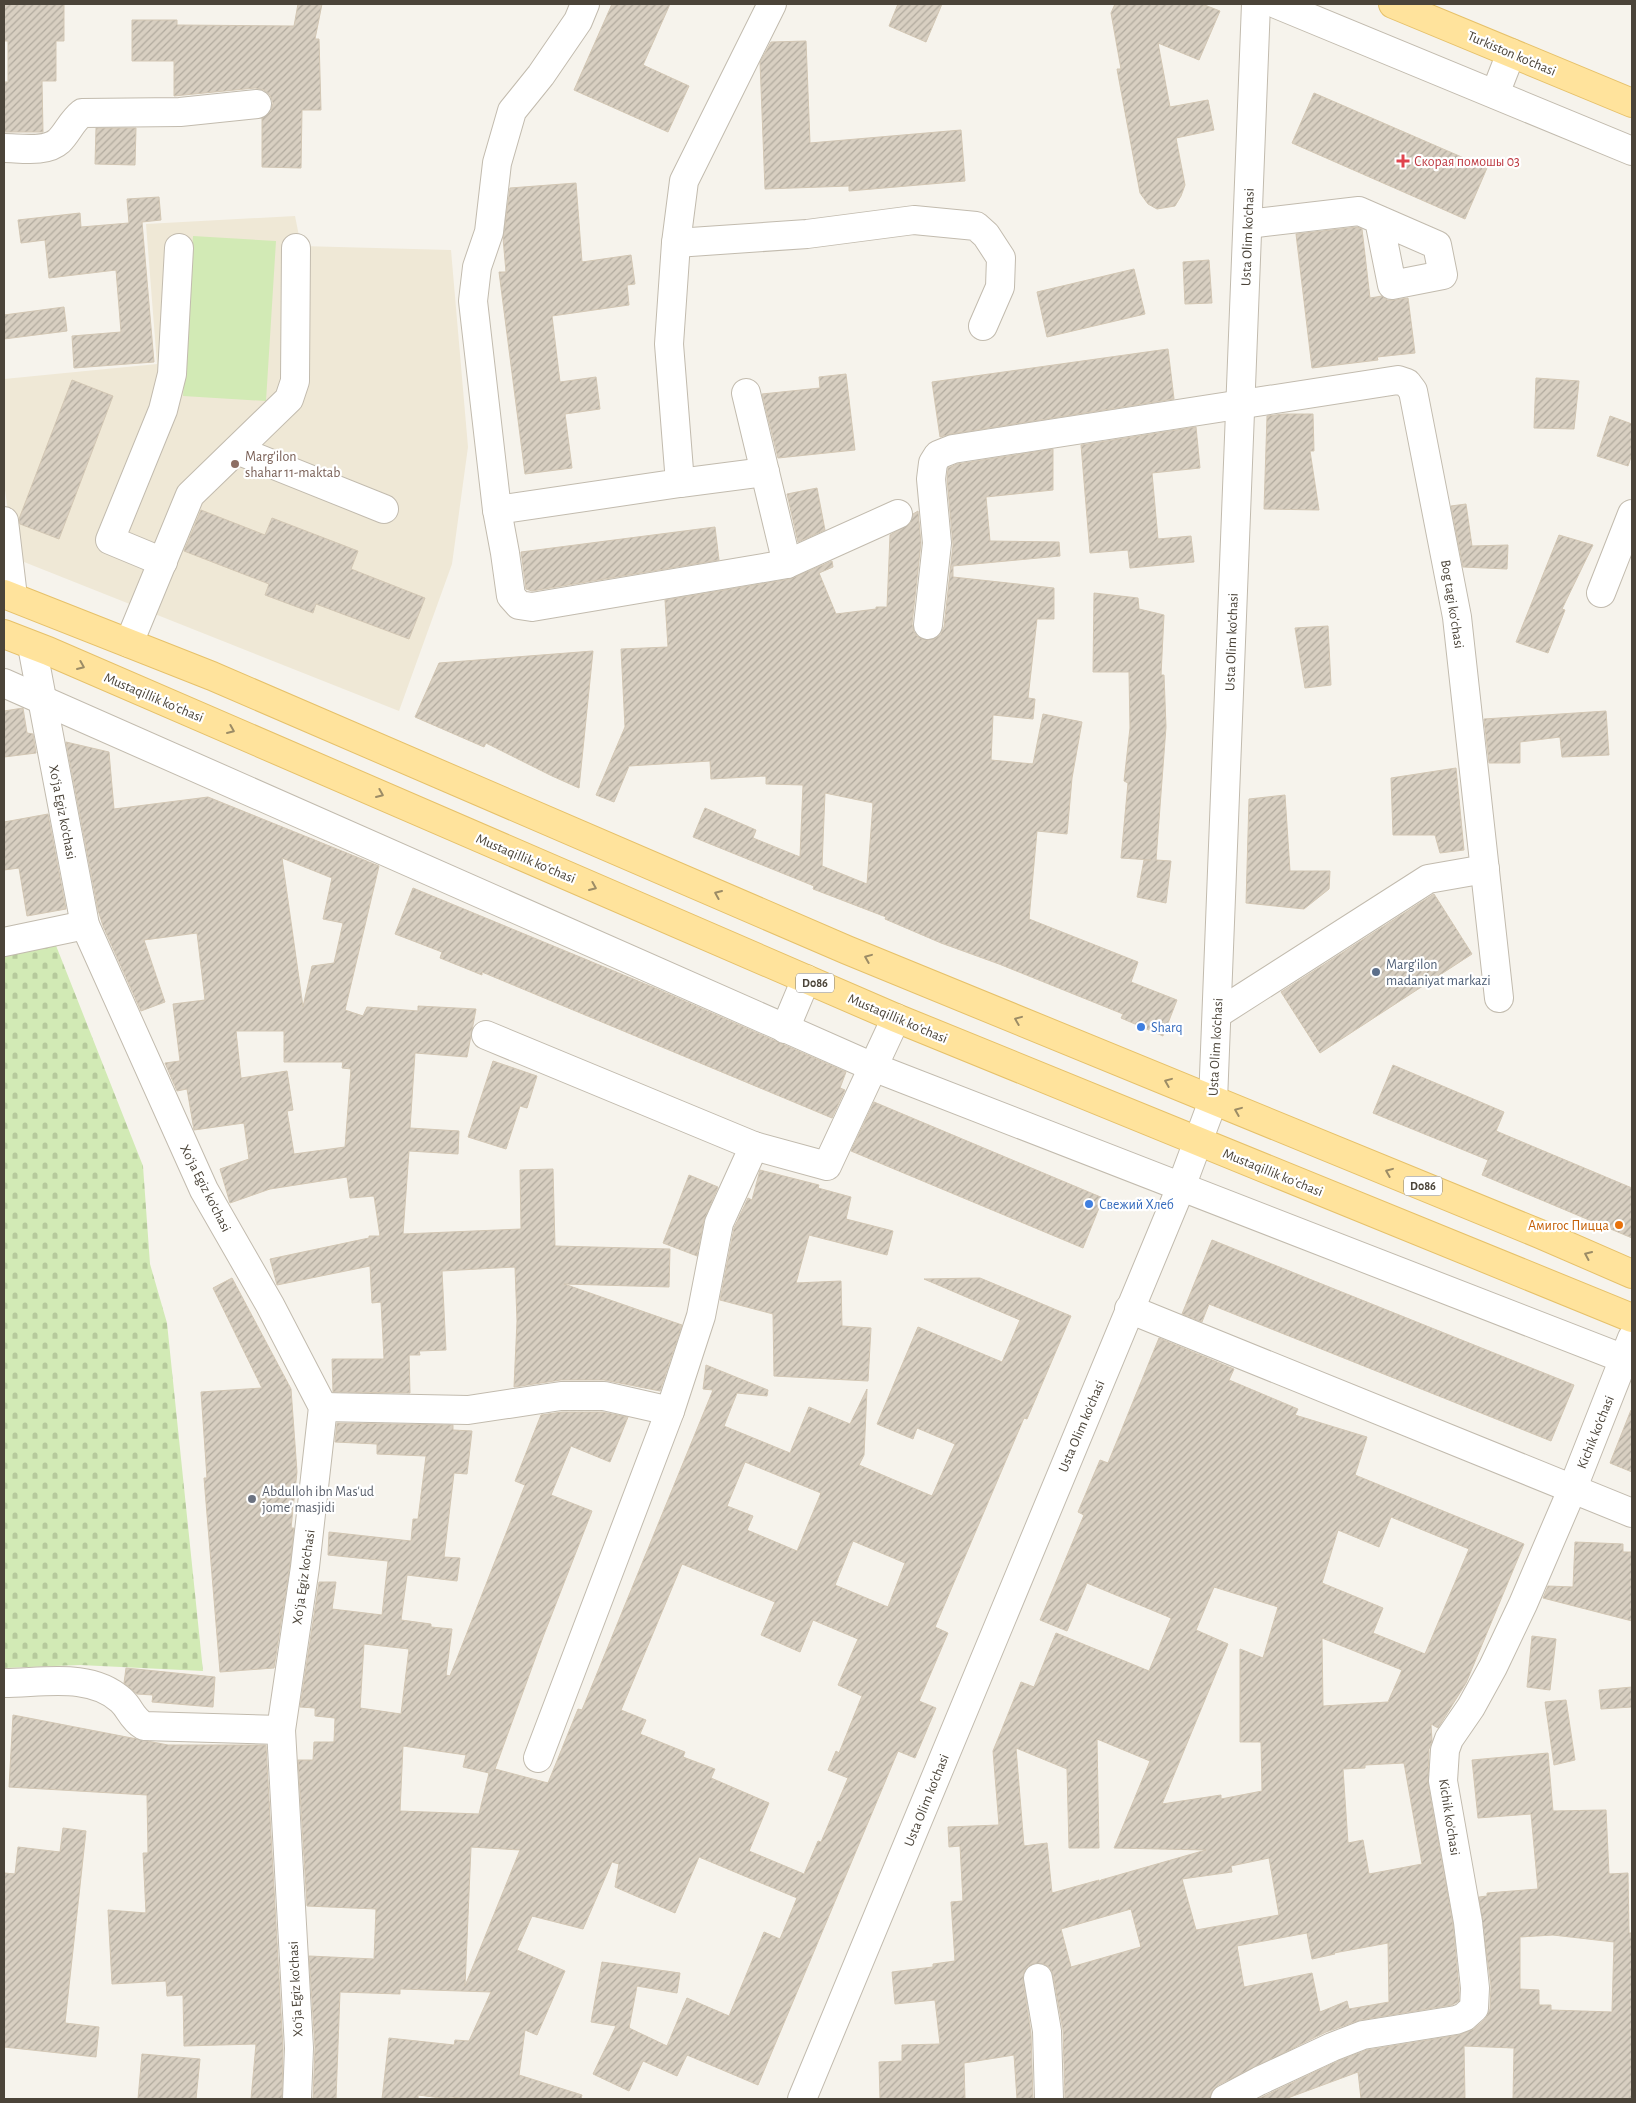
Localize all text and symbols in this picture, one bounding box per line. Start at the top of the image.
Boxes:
street label: Turkiston ko’chasi [1465,29,1558,79]
marker: Скорая помошы 03 [1396,154,1410,168]
place label: Скорая помошы 03 [1414,155,1520,169]
street label: Usta Olim ko'chasi [1239,188,1257,286]
place label: Marg'ilon shahar 11-maktab [245,450,340,480]
marker: Marg'ilon shahar 11-maktab [229,458,241,470]
street label: Bog tagi koʻchasi [1438,559,1466,650]
street label: Usta Olim ko'chasi [1223,593,1241,691]
one-way arrow [76,659,85,670]
street label: Mustaqillik koʻchasi [102,671,205,725]
one-way arrow [226,725,234,735]
street label: Xoʻja Egiz ko'chasi [46,764,78,861]
one-way arrow [375,788,384,799]
street label: Mustaqillik koʻchasi [474,832,577,886]
one-way arrow [588,880,597,891]
one-way arrow [714,890,723,901]
one-way arrow [864,954,873,965]
place label: Marg'ilon madaniyat markazi [1386,958,1491,988]
marker: Marg'ilon madaniyat markazi [1370,966,1382,978]
road number: D086 [796,974,834,992]
street label: Mustaqillik koʻchasi [846,992,949,1046]
street label: Usta Olim ko'chasi [1206,998,1226,1096]
one-way arrow [1014,1016,1023,1027]
marker: Sharq [1135,1021,1147,1033]
place label: Sharq [1151,1021,1183,1035]
one-way arrow [1164,1078,1173,1089]
one-way arrow [1235,1107,1243,1117]
street label: Xoʻja Egiz ko'chasi [177,1143,233,1234]
street label: Mustaqillik koʻchasi [1221,1146,1325,1199]
one-way arrow [1385,1168,1394,1179]
road number: D086 [1404,1176,1442,1196]
marker: Свежий Хлеб [1083,1198,1095,1210]
place label: Свежий Хлеб [1099,1198,1174,1212]
place label: Амигос Пицца [1528,1219,1610,1233]
marker: Амигос Пицца [1613,1219,1625,1231]
one-way arrow [1584,1250,1593,1261]
street label: Usta Olim ko'chasi [1056,1378,1108,1474]
street label: Kichik ko'chasi [1575,1394,1617,1471]
place label: Abdulloh ibn Mas'ud jome' masjidi [262,1485,374,1515]
marker: Abdulloh ibn Mas'ud jome' masjidi [246,1493,258,1505]
street label: Xoʻja Egiz ko'chasi [290,1529,318,1626]
street label: Usta Olim ko'chasi [902,1752,952,1849]
street label: Kichik ko'chasi [1436,1778,1462,1857]
street label: Xoʻja Egiz ko'chasi [286,1941,305,2037]

